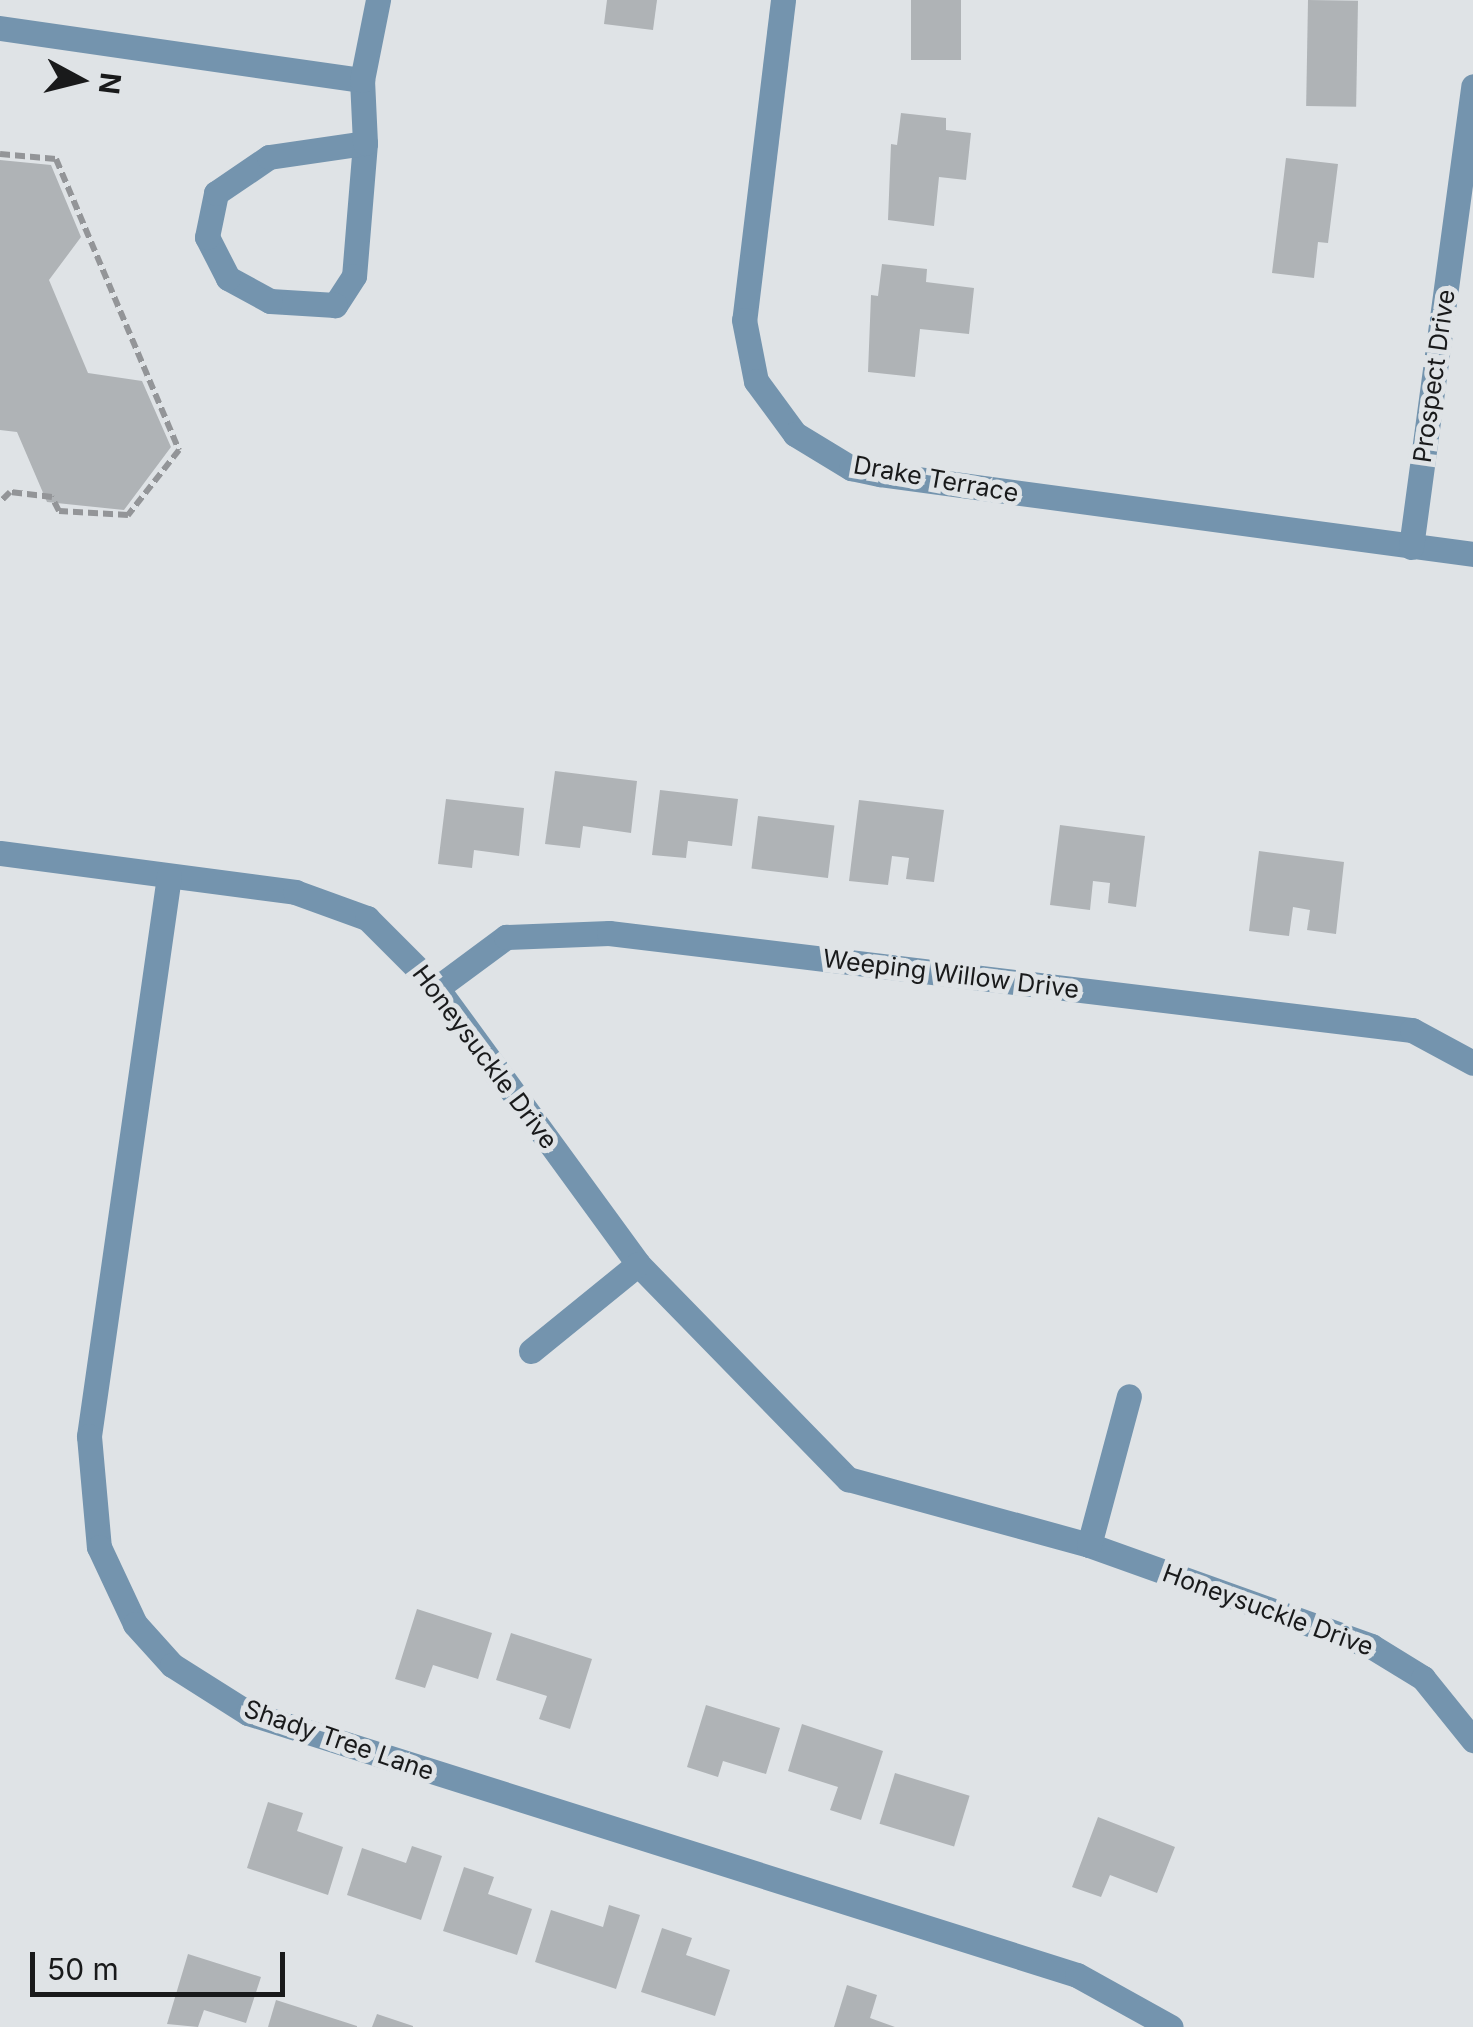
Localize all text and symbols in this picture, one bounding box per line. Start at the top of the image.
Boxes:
north arrow [30,30,130,130]
text: N [92,71,128,96]
street label: Prospect Drive [1407,287,1461,465]
street label: Drake Terrace [851,450,1021,508]
street label: Weeping Willow Drive [821,943,1081,1005]
street label: Honeysuckle Drive [406,959,564,1155]
street label: Honeysuckle Drive [1158,1558,1378,1662]
street label: Shady Tree Lane [240,1693,438,1787]
scale bar [35,1932,290,1994]
text: 50 m [47,1951,119,1987]

